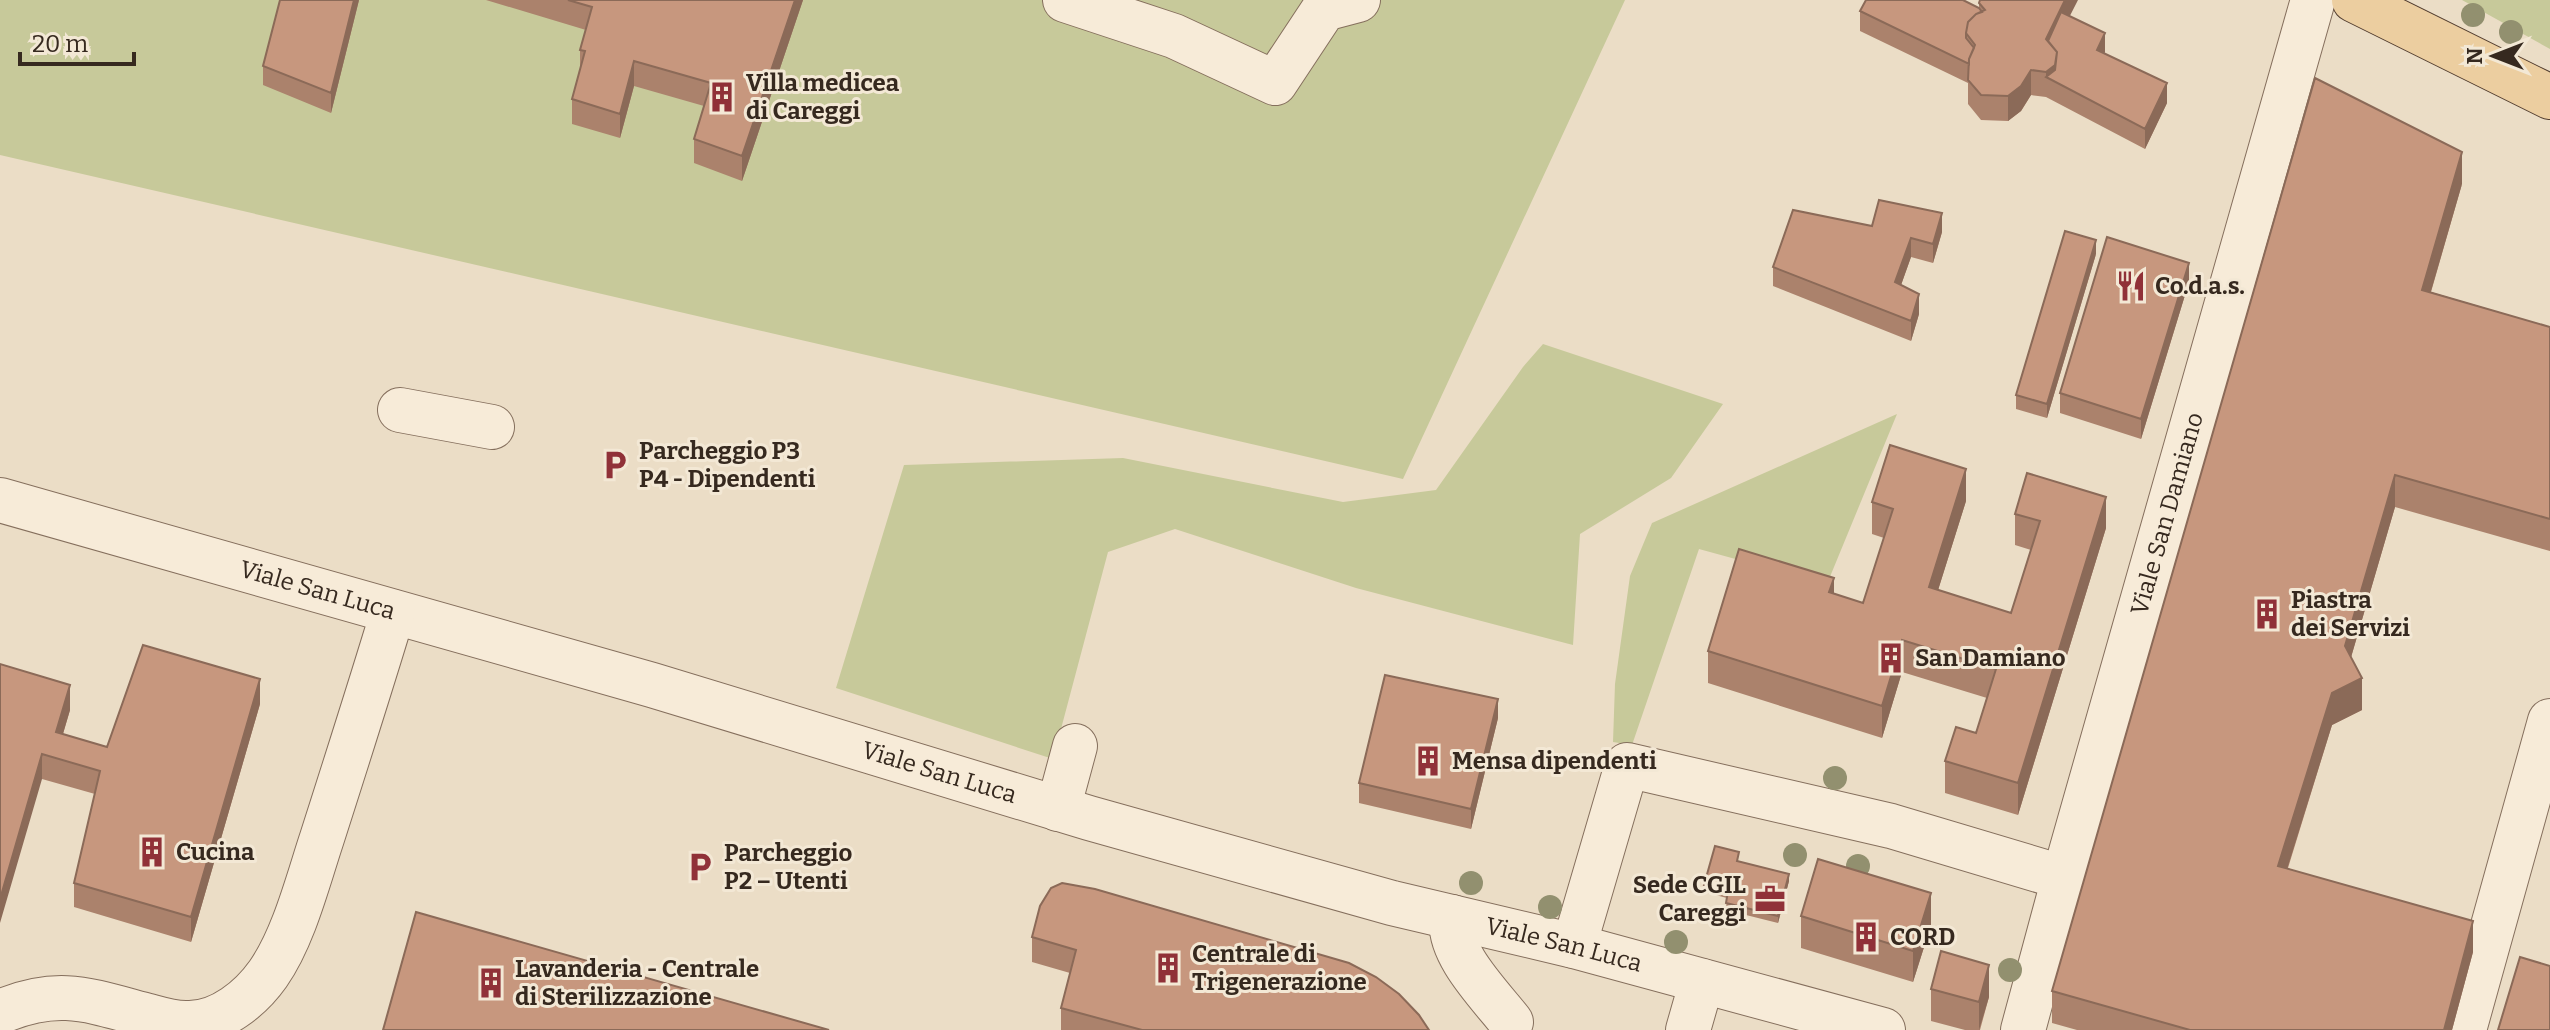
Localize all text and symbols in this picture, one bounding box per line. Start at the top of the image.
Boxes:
scale bar [20,16,134,66]
north arrow [2454,16,2534,96]
text: 20 m [32,30,88,58]
text: N [2461,47,2488,64]
place label: Villa medicea di Careggi [746,69,900,125]
building icon: Villa medicea di Careggi [705,80,739,114]
restaurant icon: Co.d.a.s. [2114,269,2148,303]
place label: Co.d.a.s. [2155,272,2245,300]
street label: Viale San Damiano [2125,409,2209,618]
place label: Parcheggio P3 P4 - Dipendenti [639,437,816,493]
parking icon: Parcheggio P3 P4 - Dipendenti [598,448,632,482]
street label: Viale San Luca [237,555,398,625]
place label: Piastra dei Servizi [2291,586,2410,642]
building icon: Piastra dei Servizi [2250,597,2284,631]
building icon: San Damiano [1874,641,1908,675]
place label: San Damiano [1915,644,2066,672]
street label: Viale San Luca [859,736,1020,809]
building icon: Mensa dipendenti [1411,744,1445,778]
place label: Mensa dipendenti [1452,747,1657,775]
building icon: Cucina [135,835,169,869]
place label: Cucina [176,838,255,866]
place label: Parcheggio P2 – Utenti [724,839,852,895]
parking icon: Parcheggio P2 – Utenti [683,850,717,884]
place label: Sede CGIL Careggi [1633,871,1746,927]
office icon: Sede CGIL Careggi [1753,882,1787,916]
street label: Viale San Luca [1483,912,1645,978]
building icon: CORD [1849,920,1883,954]
place label: CORD [1890,923,1955,951]
place label: Centrale di Trigenerazione [1192,940,1367,996]
building icon: Centrale di Trigenerazione [1151,951,1185,985]
place label: Lavanderia - Centrale di Sterilizzazione [515,955,759,1011]
building icon: Lavanderia - Centrale di Sterilizzazione [474,966,508,1000]

